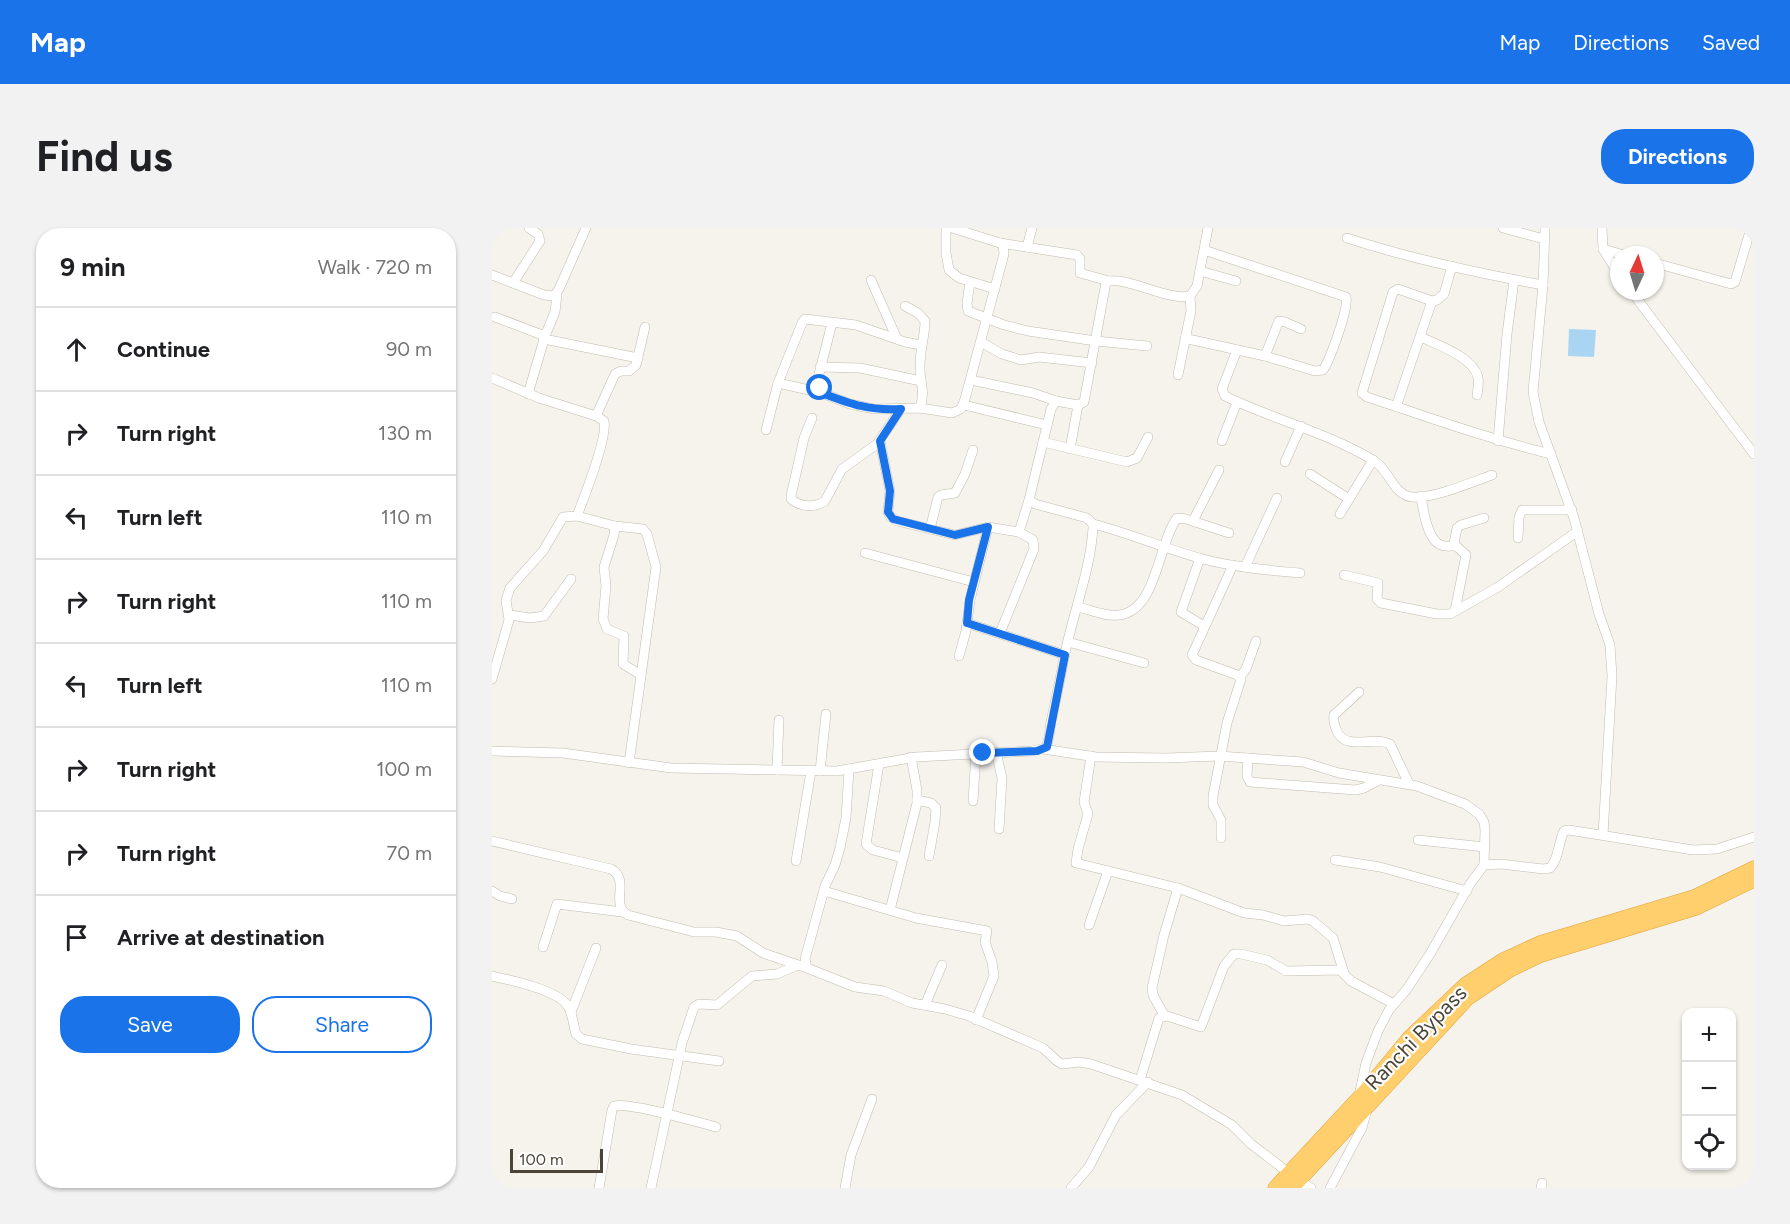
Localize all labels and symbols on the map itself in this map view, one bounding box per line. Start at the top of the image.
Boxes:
north arrow [1610,246,1664,300]
route start [806,374,832,400]
route end [969,739,995,765]
street label: Ranchi Bypass [1360,980,1472,1095]
scale bar [510,1146,603,1174]

